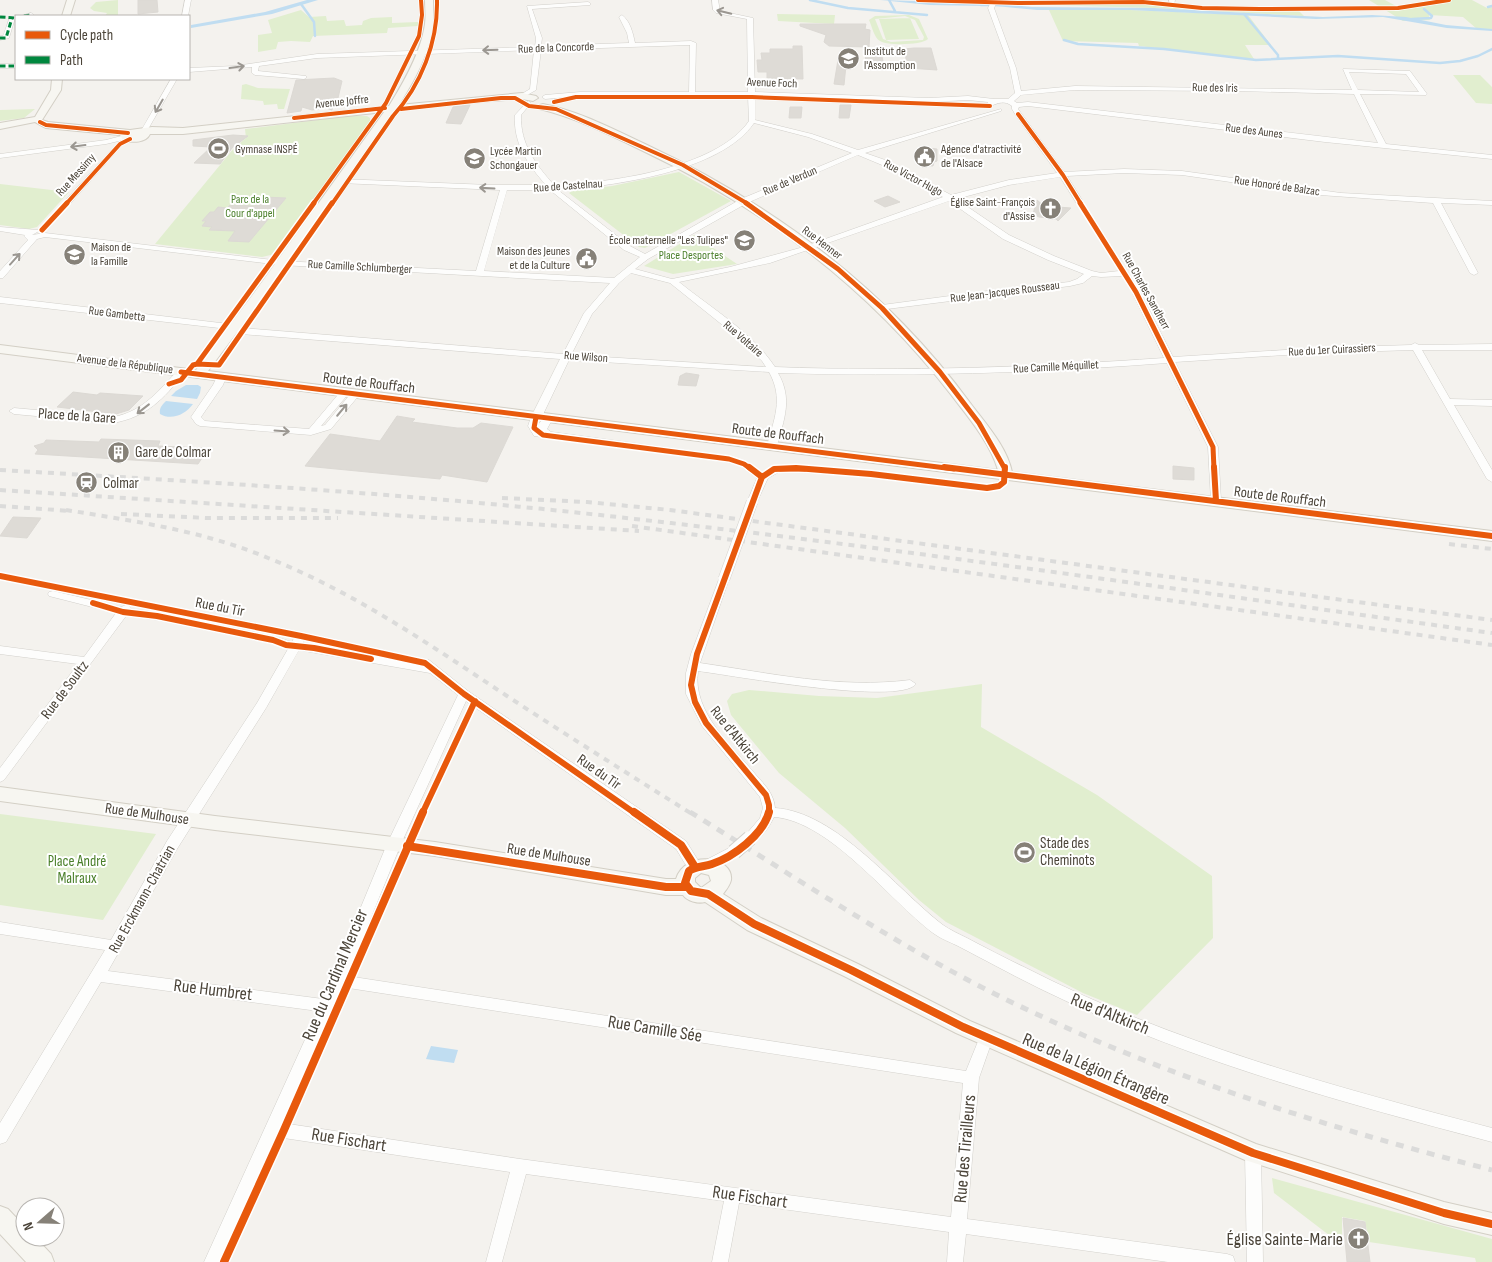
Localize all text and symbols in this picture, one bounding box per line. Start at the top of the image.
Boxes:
one-way arrow [716,7,732,16]
legend [15,15,190,80]
text: Cycle path [60,26,113,45]
street label: Rue de la Concorde [518,39,595,57]
place label: Institut de l'Assomption [864,44,915,73]
one-way arrow [483,45,499,55]
school or university icon: Institut de l'Assomption [836,46,860,70]
text: Path [60,51,83,70]
one-way arrow [229,62,245,72]
street label: Avenue Foch [745,75,798,91]
street label: Rue des Iris [1192,80,1238,96]
street label: Avenue Joffre [314,92,370,112]
one-way arrow [153,98,163,112]
street label: Rue des Aunes [1224,120,1284,142]
sports icon: Gymnase INSPÉ [207,137,231,161]
one-way arrow [70,141,86,151]
place label: Gymnase INSPÉ [235,142,298,157]
place label: Agence d'atractivité de l'Alsace [940,142,1022,171]
place label: Lycée Martin Schongauer [490,144,541,173]
public building icon: Agence d'atractivité de l'Alsace [913,144,937,168]
school or university icon: Lycée Martin Schongauer [462,146,486,170]
street label: Rue Messimy [53,150,99,199]
street label: Rue Victor Hugo [881,156,945,200]
street label: Rue de Verdun [761,163,819,199]
street label: Rue Honoré de Balzac [1233,173,1321,199]
street label: Rue de Castelnau [533,176,603,196]
one-way arrow [479,183,495,192]
park label: Parc de la Cour d'appel [225,192,275,221]
place label: Église Saint-François d'Assise [950,195,1035,224]
church icon: Église Saint-François d'Assise [1039,197,1063,221]
street label: Rue Henner [799,223,846,263]
school or university icon: École maternelle "Les Tulipes" [732,228,756,252]
place label: École maternelle "Les Tulipes" [609,233,728,248]
place label: Maison de la Famille [91,240,131,269]
school or university icon: Maison de la Famille [63,242,87,266]
place label: Maison des Jeunes et de la Culture [497,244,570,273]
public building icon: Maison des Jeunes et de la Culture [574,246,598,270]
park label: Place Desportes [659,248,723,263]
street label: Rue Charles Sandherr [1119,250,1174,333]
one-way arrow [9,253,21,266]
street label: Rue Camille Schlumberger [307,257,413,277]
street label: Rue Jean-Jacques Rousseau [949,278,1061,306]
street label: Rue Gambetta [88,303,147,325]
street label: Rue Voltaire [720,318,766,361]
street label: Rue du 1er Cuirassiers [1288,340,1376,360]
street label: Rue Wilson [564,348,608,366]
street label: Avenue de la République [75,351,174,377]
street label: Rue Camille Méquillet [1013,357,1100,377]
street label: Route de Rouffach [322,368,416,398]
street label: Place de la Gare [37,404,117,428]
one-way arrow [137,404,150,415]
one-way arrow [336,404,347,417]
street label: Route de Rouffach [731,419,825,449]
one-way arrow [274,426,290,435]
building icon: Gare de Colmar [107,440,131,464]
place label: Gare de Colmar [135,443,212,462]
station icon: Colmar [75,471,99,495]
place label: Colmar [103,474,140,493]
street label: Route de Rouffach [1233,482,1327,512]
street label: Rue du Tir [194,593,247,621]
street label: Rue de Soultz [37,657,93,723]
street label: Rue d'Altkirch [706,702,764,768]
street label: Rue du Tir [573,750,625,794]
street label: Rue de Mulhouse [104,799,190,829]
place label: Stade des Cheminots [1040,834,1095,870]
street label: Rue de Mulhouse [506,839,592,871]
sports icon: Stade des Cheminots [1012,840,1036,864]
street label: Rue Erckmann-Chatrian [104,842,180,956]
park label: Place André Malraux [48,852,106,888]
street label: Rue du Cardinal Mercier [298,906,372,1044]
street label: Rue Humbret [172,975,254,1005]
street label: Rue d'Altkirch [1068,989,1152,1039]
street label: Rue Camille Sée [606,1011,704,1047]
street label: Rue de la Légion Étrangère [1019,1028,1173,1110]
street label: Rue des Tirailleurs [950,1094,980,1204]
street label: Rue Fischart [310,1124,388,1156]
street label: Rue Fischart [711,1181,789,1213]
north arrow [15,1197,65,1247]
text: N [19,1220,38,1233]
church icon: Église Sainte-Marie [1347,1227,1371,1251]
place label: Église Sainte-Marie [1226,1229,1343,1250]

